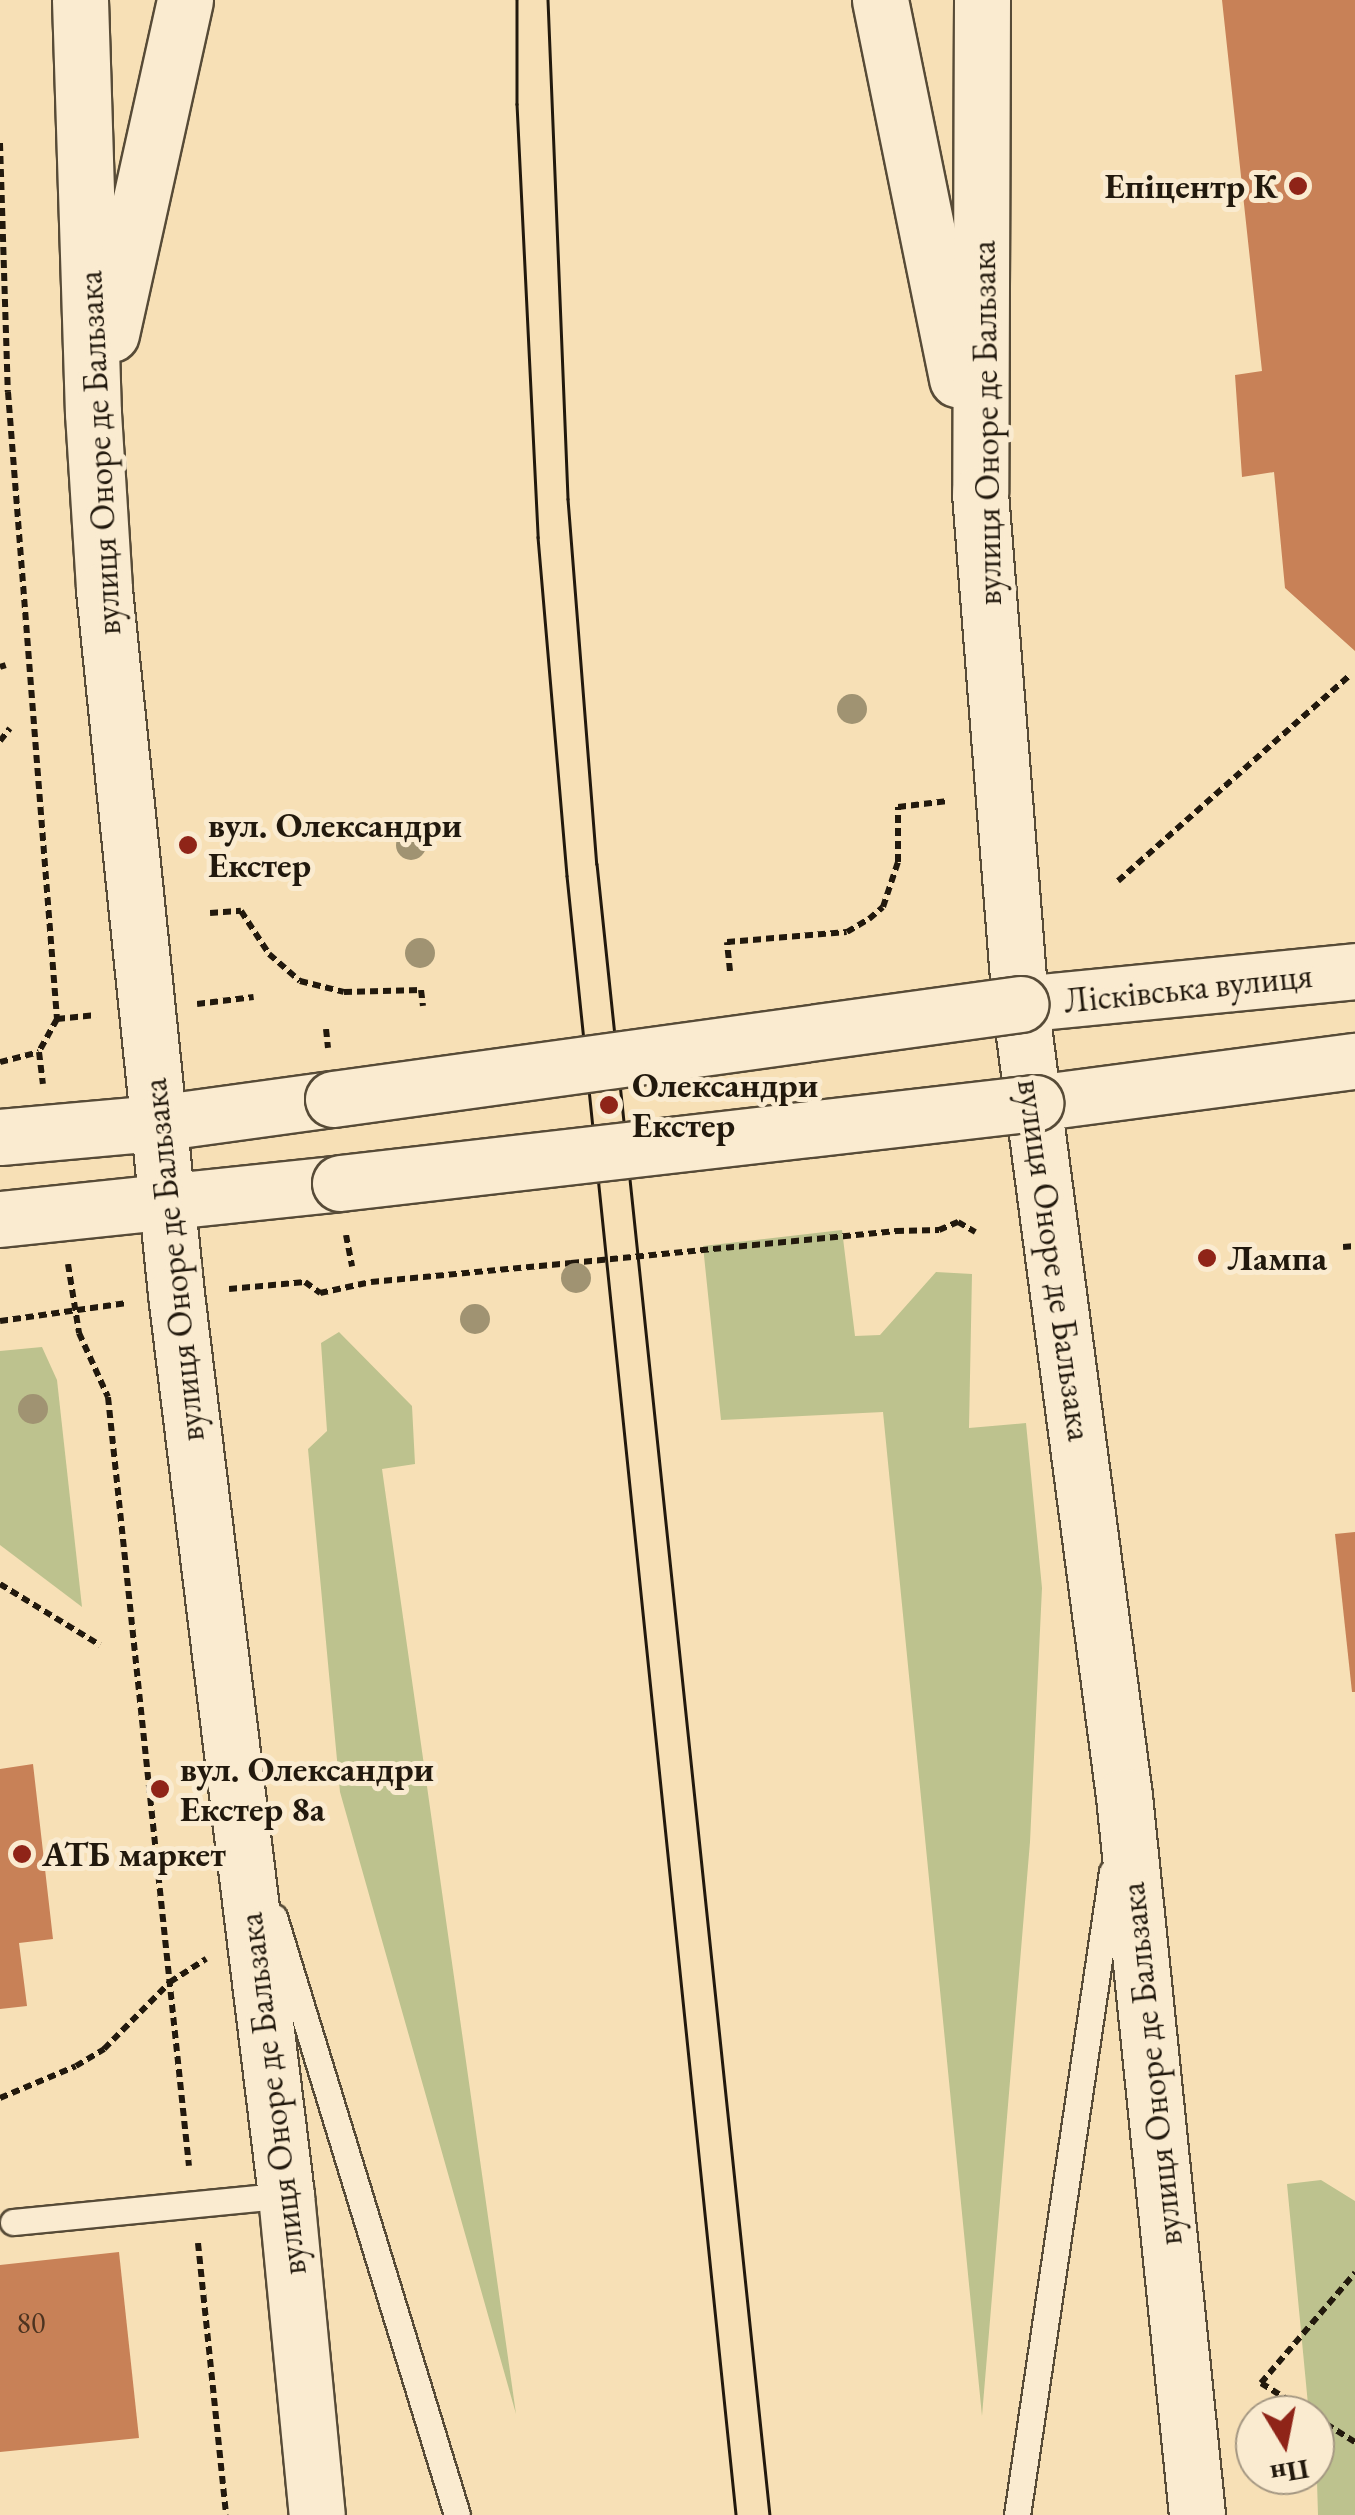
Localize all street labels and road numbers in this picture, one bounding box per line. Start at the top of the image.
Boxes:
street label: вулиця Оноре де Бальзака [962,240,1010,606]
street label: вулиця Оноре де Бальзака [68,270,130,636]
street label: Лісківська вулиця [1062,954,1314,1022]
street label: вулиця Оноре де Бальзака [133,1076,213,1444]
street label: вулиця Оноре де Бальзака [1009,1076,1101,1444]
street label: вулиця Оноре де Бальзака [1111,1880,1191,2248]
street label: вулиця Оноре де Бальзака [229,1910,315,2278]

